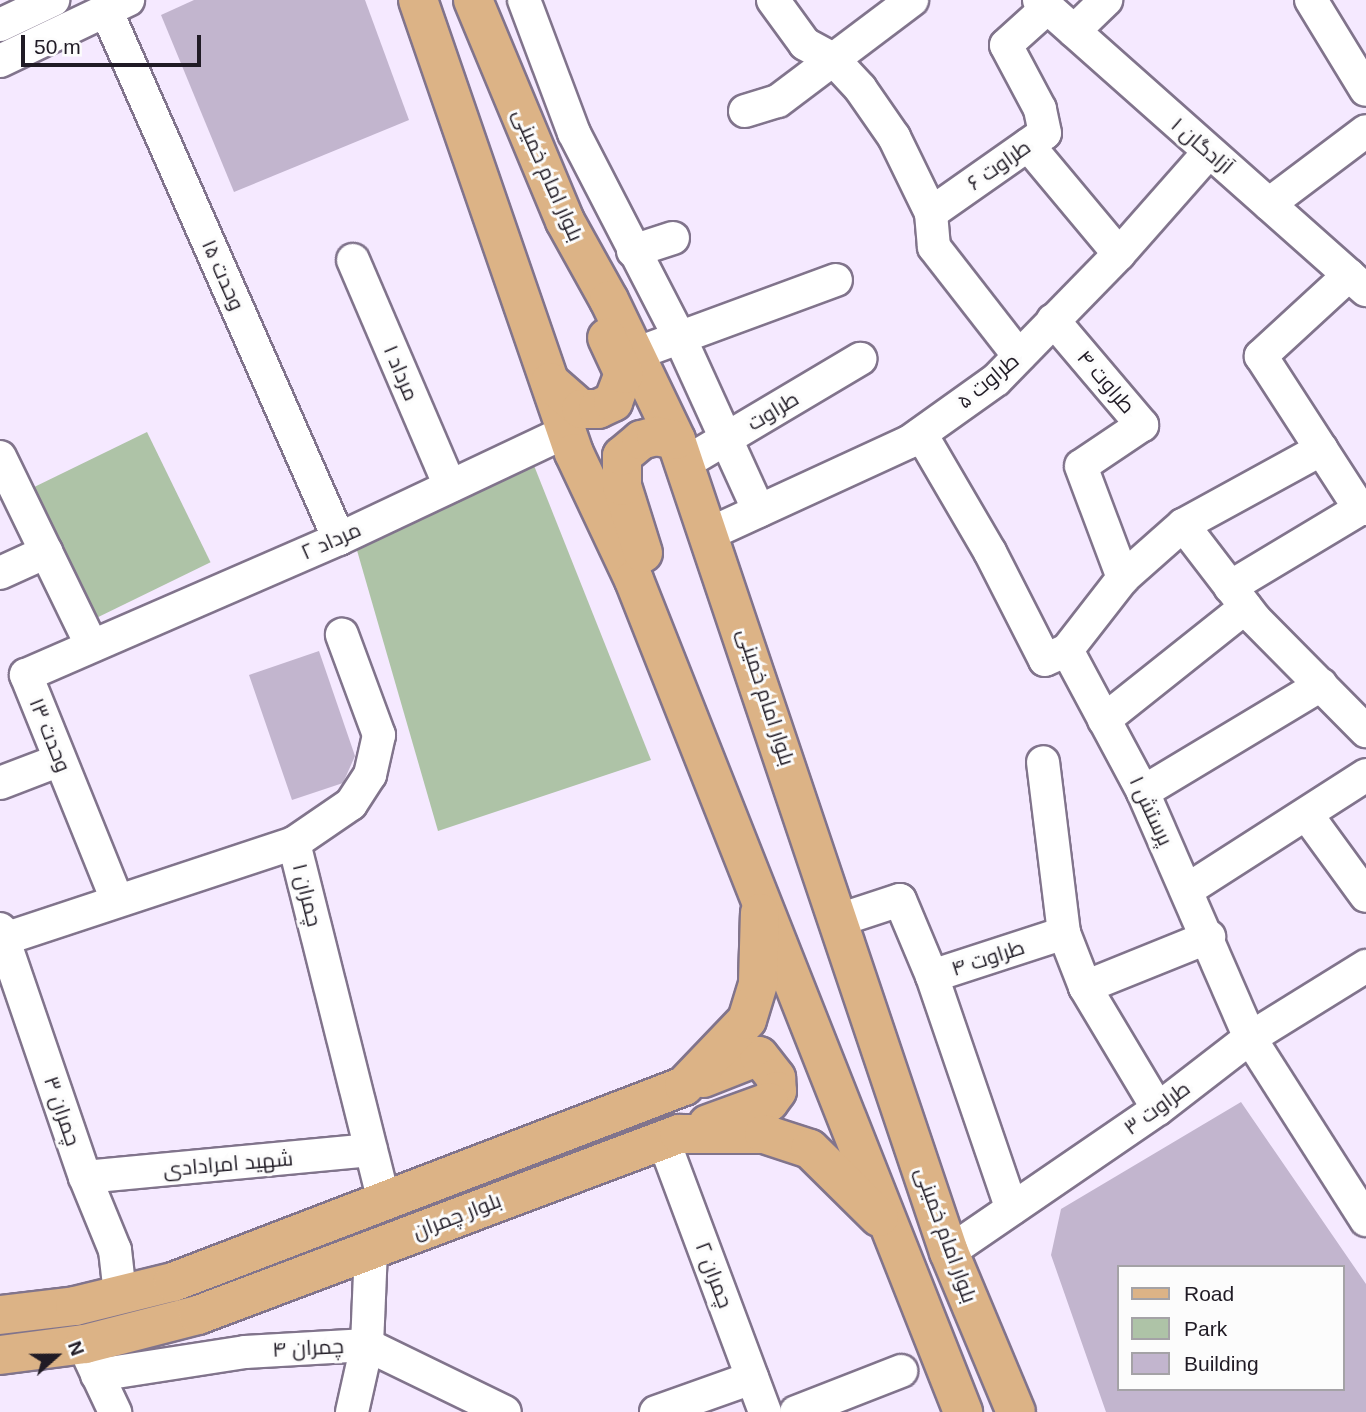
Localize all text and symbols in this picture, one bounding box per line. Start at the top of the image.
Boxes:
scale bar [24,21,205,65]
text: 50 m [34,35,81,58]
street label: بلوار امام خمینی [508,105,588,245]
street label: آزادگان ۱ [1166,112,1238,180]
street label: طراوت ۶ [963,134,1035,196]
street label: وحدت ۱۵ [196,236,250,314]
street label: مرداد ۱ [378,341,424,405]
street label: طراوت ۴ [1072,345,1140,419]
street label: طراوت ۵ [952,348,1024,414]
street label: طراوت [743,386,803,436]
street label: مرداد ۲ [297,517,365,565]
street label: بلوار امام خمینی [732,625,800,769]
street label: وحدت ۱۳ [24,694,76,776]
street label: پرستش ۱ [1124,772,1178,850]
street label: چمران ۱ [287,861,327,929]
street label: طراوت ۴ [948,934,1028,982]
street label: چمران ۳ [38,1073,86,1149]
street label: طراوت ۳ [1119,1076,1195,1140]
street label: شهید امرادادی [162,1146,294,1182]
street label: بلوار امام خمینی [910,1164,982,1306]
street label: بلوار چمران [409,1188,505,1244]
street label: چمران ۲ [690,1238,738,1312]
legend [1118,1265,1345,1391]
text: Road [1184,1282,1234,1305]
text: Park [1184,1317,1227,1340]
north arrow [21,1321,91,1391]
street label: چمران ۴ [272,1334,344,1362]
text: N [64,1338,88,1358]
text: Building [1184,1352,1259,1375]

